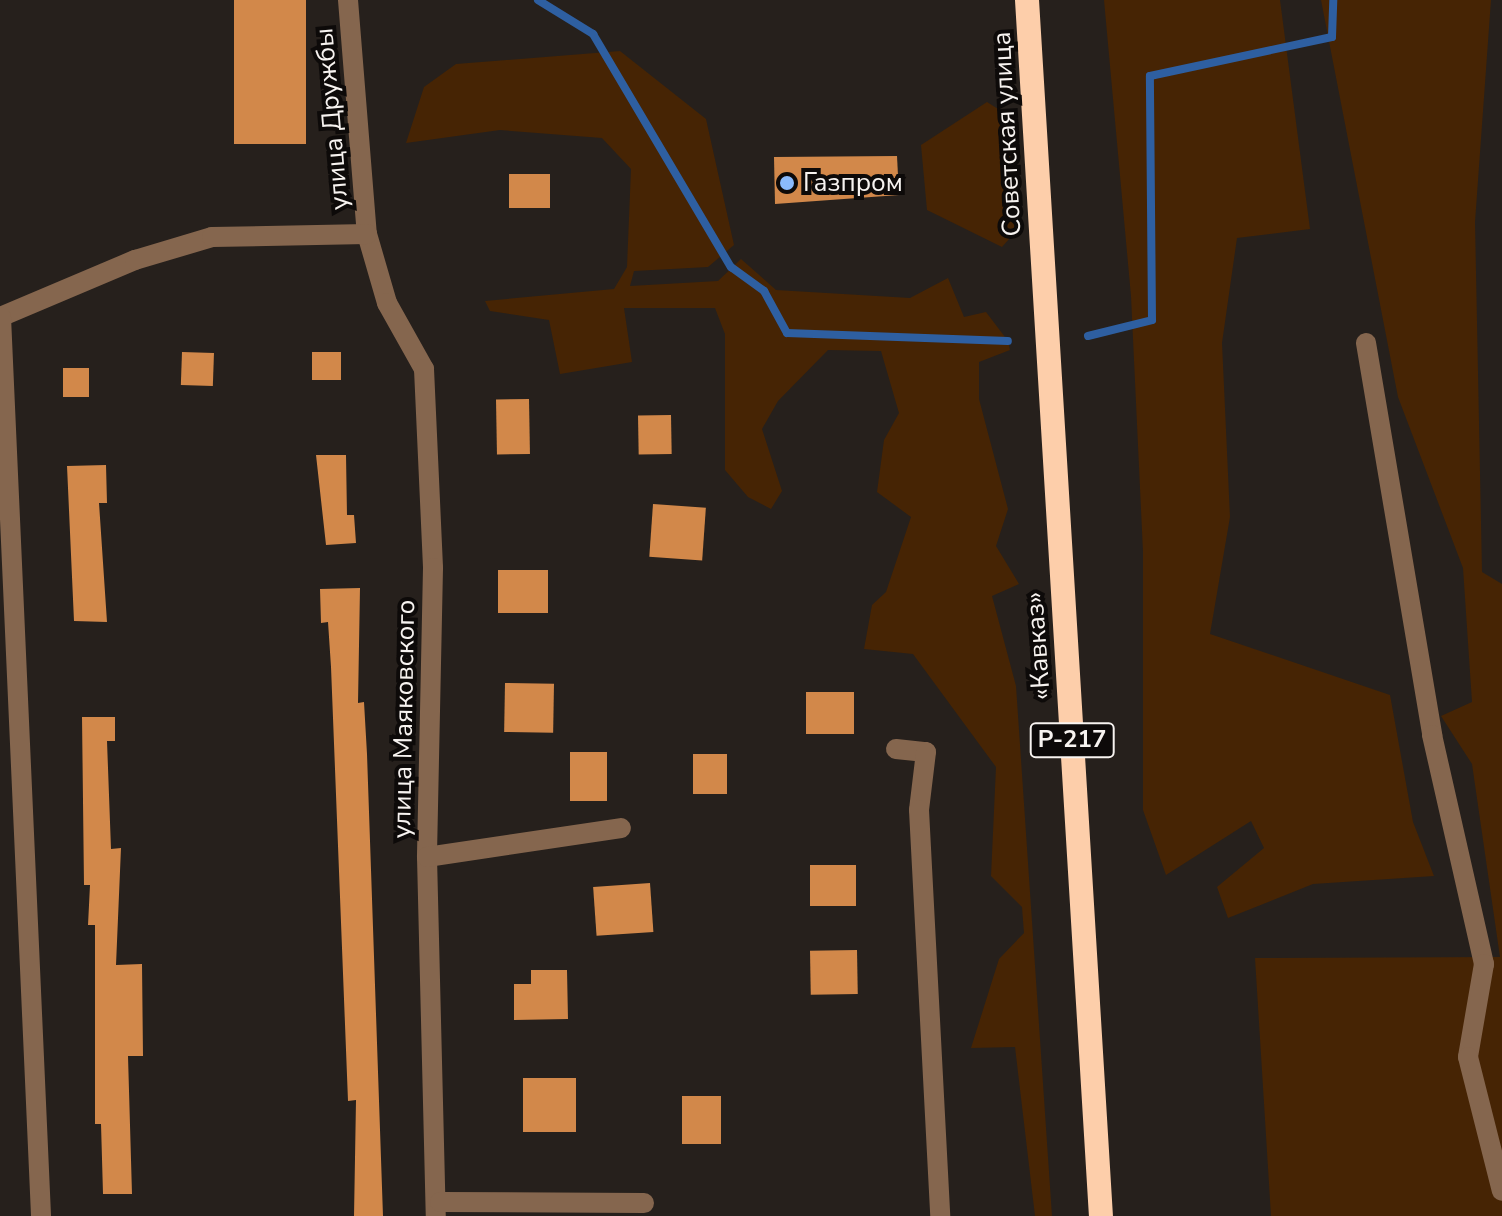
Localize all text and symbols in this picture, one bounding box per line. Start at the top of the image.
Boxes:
street label: улица Дружбы [309,27,355,211]
street label: Советская улица [986,31,1028,237]
place label: Газпром [803,167,903,199]
marker: Газпром [778,174,796,192]
street label: «Кавказ» [1019,591,1057,701]
street label: улица Маяковского [386,599,422,839]
road number: Р-217 [1028,720,1116,760]

